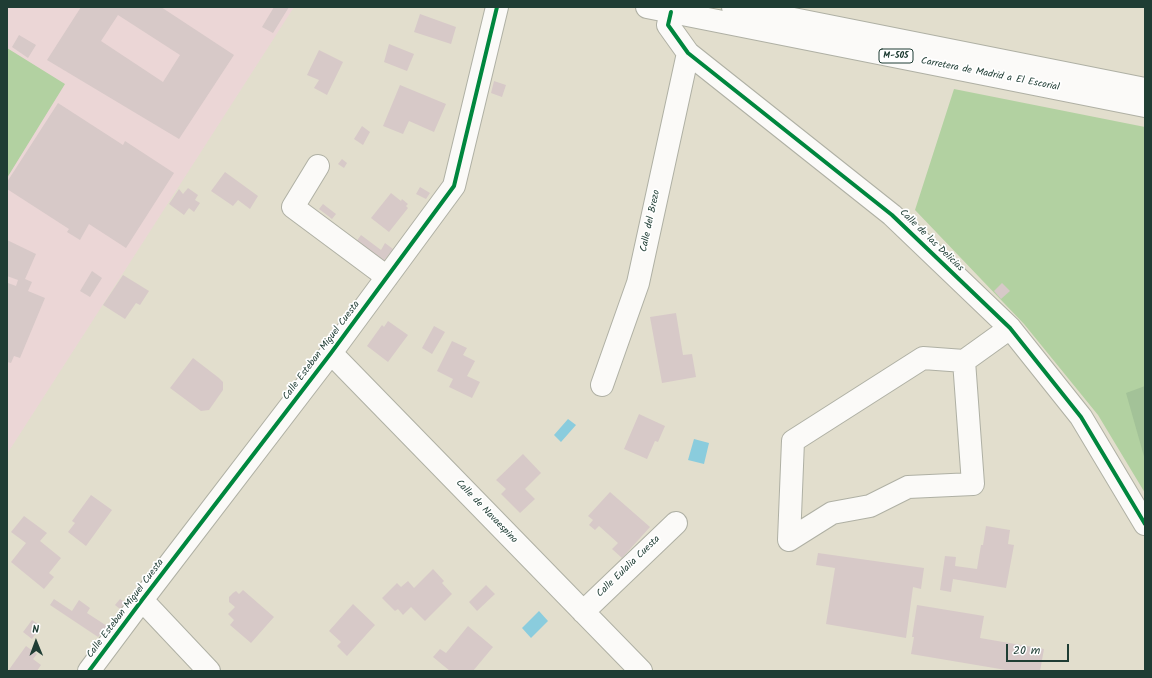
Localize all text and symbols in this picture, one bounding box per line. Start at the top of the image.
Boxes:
road number: M-505 [879,49,913,63]
street label: Carretera de Madrid a El Escorial [920,56,1060,94]
street label: Calle del Brezo [639,189,663,253]
street label: Calle de las Delicias [896,207,966,275]
street label: Calle Esteban Miguel Cuesta [281,299,363,403]
street label: Calle de Navaespino [453,478,519,546]
street label: Calle Eulalia Cuesta [595,534,663,600]
street label: Calle Esteban Miguel Cuesta [85,557,167,661]
text: N [32,621,39,639]
north arrow [16,622,56,662]
scale bar [1008,636,1071,662]
text: 20 m [1013,641,1040,660]

